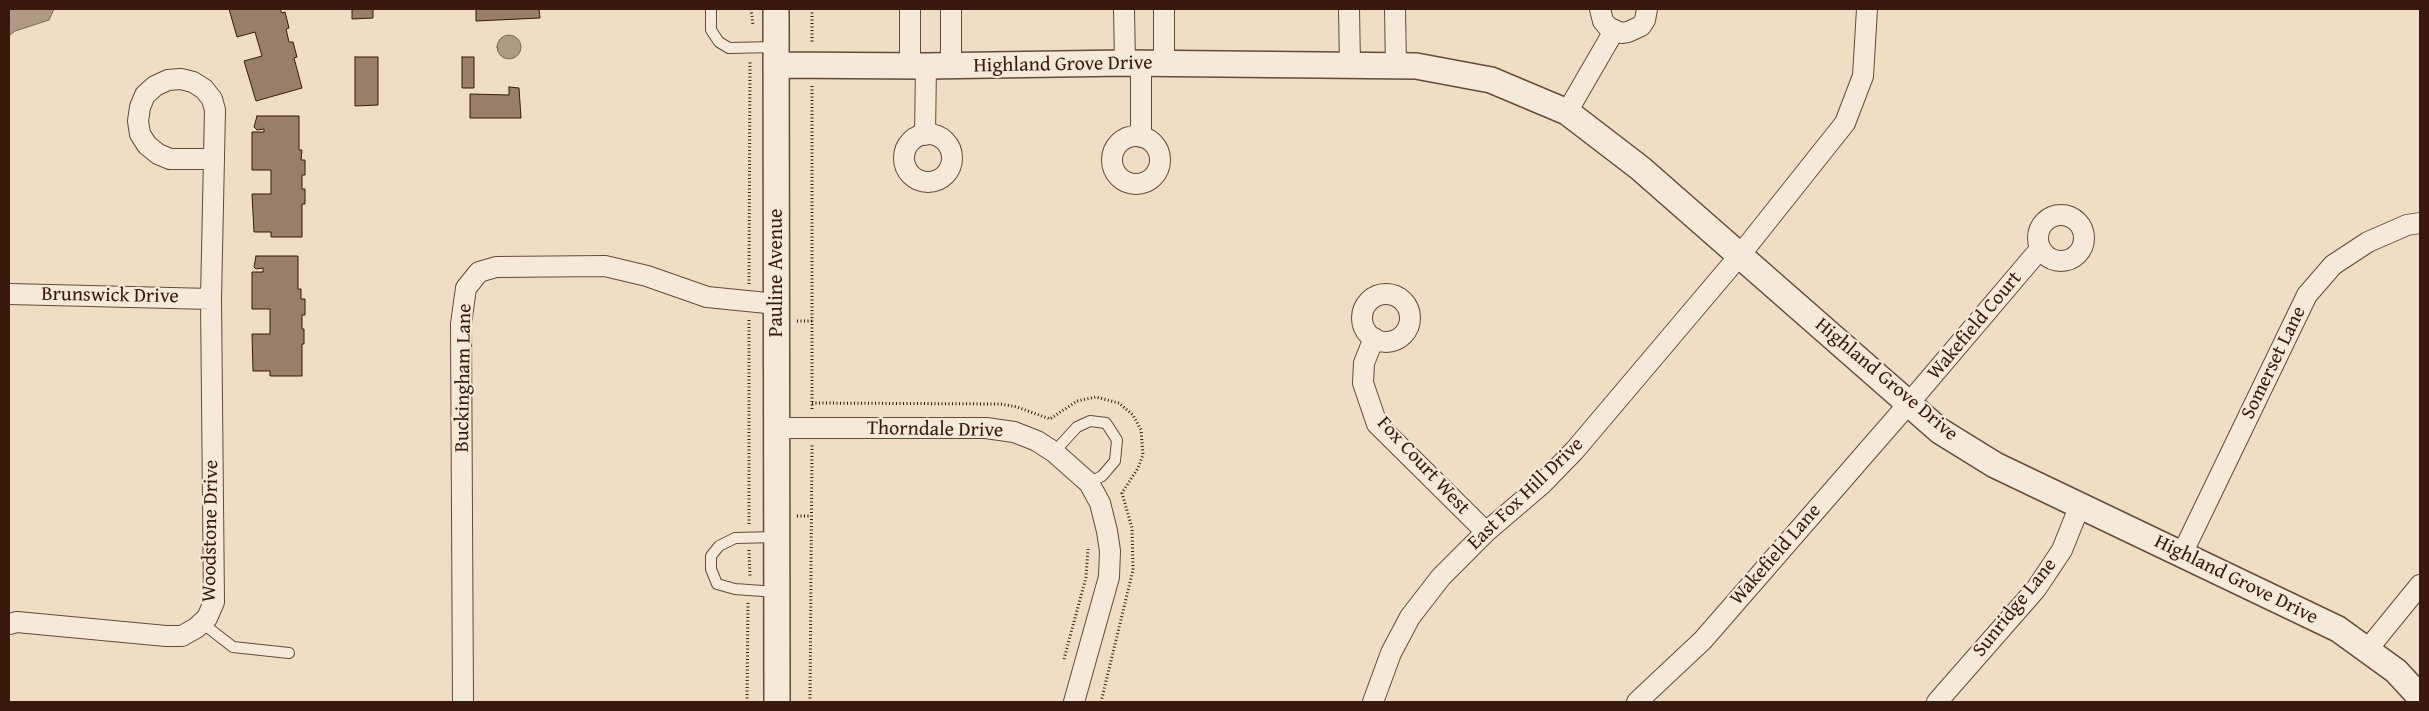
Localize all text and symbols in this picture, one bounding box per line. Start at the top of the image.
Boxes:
street label: Highland Grove Drive [973,51,1153,79]
street label: Pauline Avenue [765,209,789,337]
street label: Wakefield Court [1923,267,2027,385]
street label: Brunswick Drive [41,283,179,309]
street label: Buckingham Lane [451,303,477,453]
street label: Somerset Lane [2236,303,2312,423]
street label: Highland Grove Drive [1810,313,1962,447]
street label: Fox Court West [1371,412,1475,520]
street label: Thorndale Drive [867,417,1003,443]
street label: East Fox Hill Drive [1463,433,1589,555]
street label: Woodstone Drive [198,460,224,602]
street label: Wakefield Lane [1725,499,1827,611]
street label: Highland Grove Drive [2150,530,2322,630]
street label: Sunridge Lane [1968,554,2062,662]

